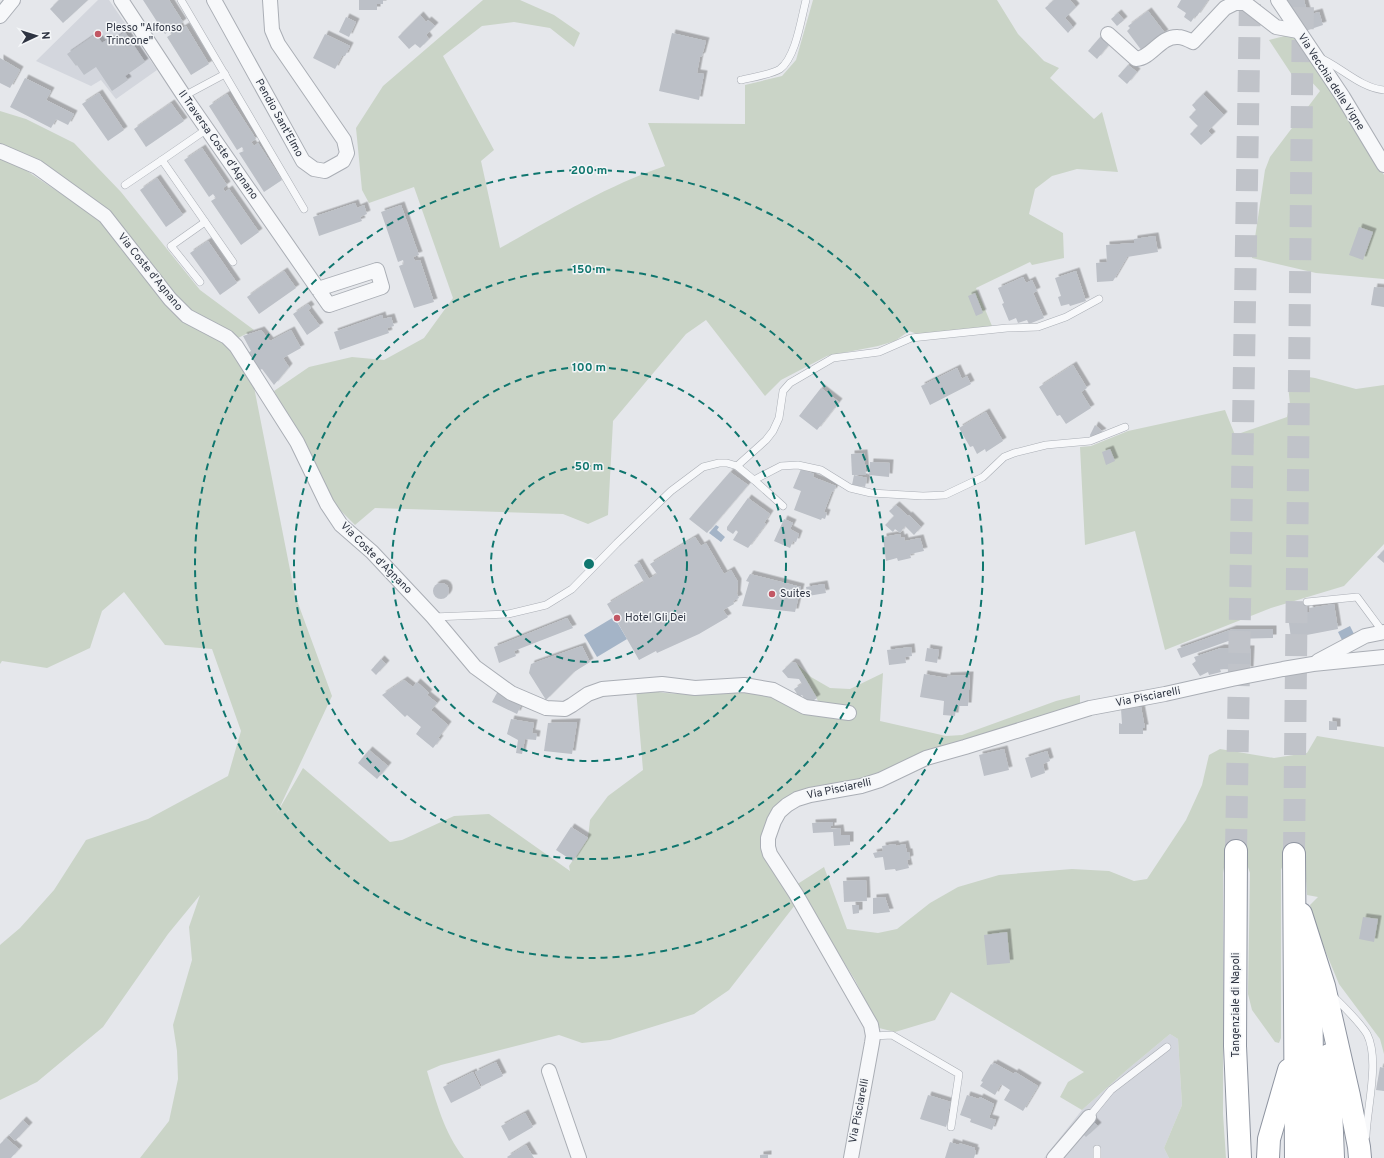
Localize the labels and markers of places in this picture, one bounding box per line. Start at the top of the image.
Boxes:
place label: Plesso "Alfonso Trincone" [106,21,182,48]
marker: Plesso "Alfonso Trincone" [93,29,103,39]
centre of rings [582,557,596,571]
place label: Suites [780,587,811,601]
marker: Suites [767,589,777,599]
place label: Hotel Gli Dei [625,611,686,625]
marker: Hotel Gli Dei [612,613,622,623]

